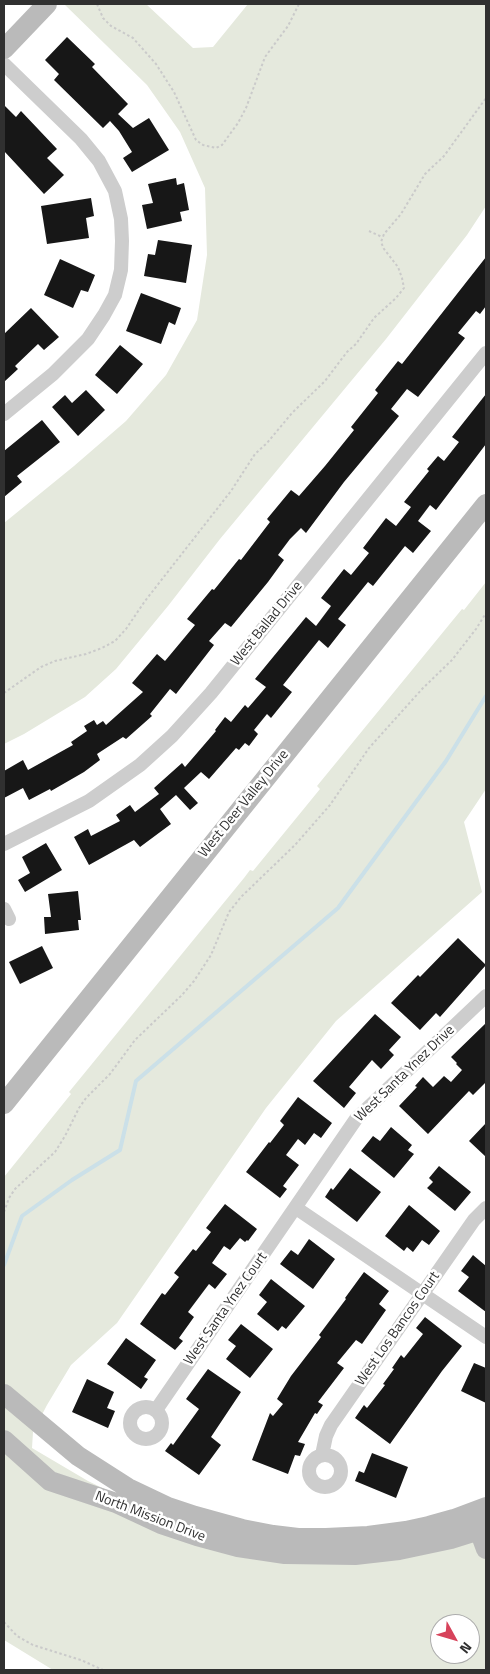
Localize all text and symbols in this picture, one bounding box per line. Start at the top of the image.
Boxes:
street label: West Ballad Drive [228,578,306,670]
street label: West Deer Valley Drive [195,747,293,861]
street label: West Santa Ynez Drive [352,1022,458,1126]
street label: West Santa Ynez Court [181,1249,271,1369]
street label: West Los Bancos Court [352,1269,444,1389]
street label: North Mission Drive [93,1488,207,1546]
north arrow [430,1614,480,1664]
text: N [455,1638,477,1658]

